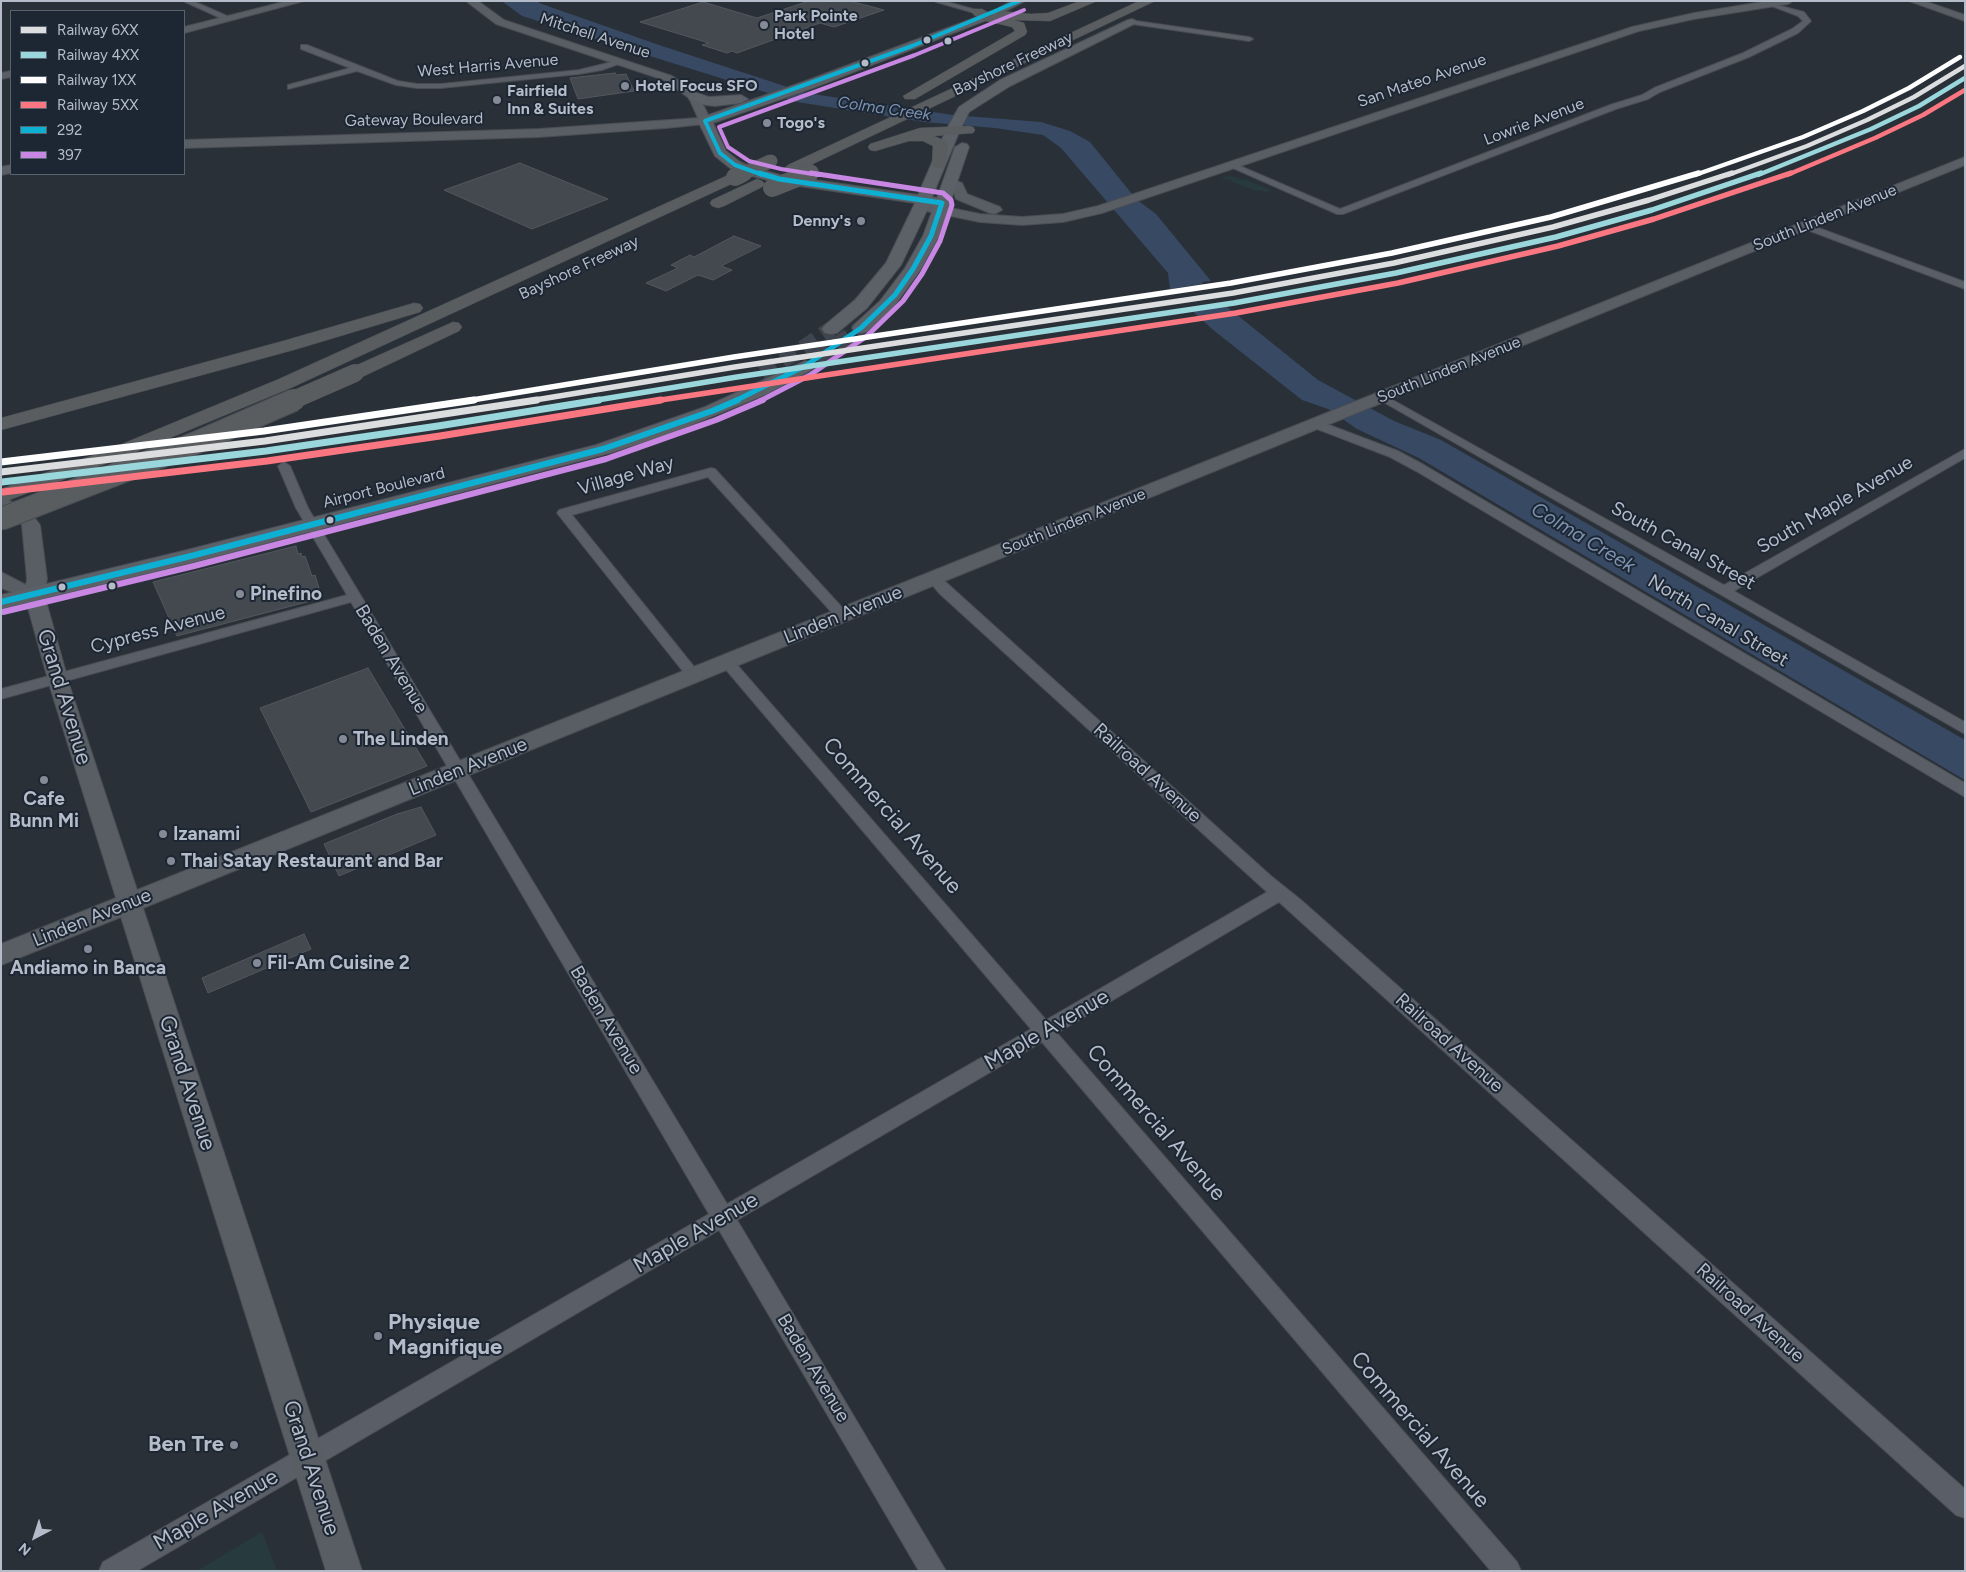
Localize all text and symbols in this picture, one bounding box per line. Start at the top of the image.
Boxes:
place label: Park Pointe Hotel [774,6,858,44]
street label: Mitchell Avenue [538,9,652,63]
legend [10,10,185,175]
marker: Park Pointe Hotel [758,19,770,31]
text: Railway 6XX [57,21,138,39]
street label: Bayshore Freeway [950,28,1076,100]
unlabelled marker [922,35,932,45]
unlabelled marker [943,36,953,46]
text: Railway 4XX [57,46,139,64]
street label: West Harris Avenue [417,50,559,82]
street label: San Mateo Avenue [1355,50,1489,112]
unlabelled marker [860,58,870,68]
text: Railway 1XX [57,71,136,89]
place label: Hotel Focus SFO [635,76,757,96]
marker: Hotel Focus SFO [619,80,631,92]
place label: Fairfield Inn & Suites [507,81,593,119]
water label: Colma Creek [836,93,932,125]
marker: Fairfield Inn & Suites [491,94,503,106]
street label: Lowrie Avenue [1481,94,1587,150]
text: Railway 5XX [57,96,139,114]
street label: Gateway Boulevard [344,109,484,131]
place label: Togo's [777,113,825,133]
marker: Togo's [761,117,773,129]
text: 292 [57,121,82,139]
text: 397 [57,146,82,164]
street label: South Linden Avenue [1750,180,1900,256]
place label: Denny's [792,211,851,231]
marker: Denny's [855,215,867,227]
street label: Bayshore Freeway [516,232,642,304]
street label: South Linden Avenue [1374,332,1524,408]
street label: Village Way [575,451,677,501]
street label: South Maple Avenue [1753,451,1917,559]
street label: Airport Boulevard [321,464,447,512]
street label: South Linden Avenue [999,484,1149,560]
street label: South Canal Street [1607,497,1759,595]
water label: Colma Creek [1527,498,1639,578]
unlabelled marker [325,515,335,525]
street label: North Canal Street [1643,570,1793,672]
unlabelled marker [107,581,117,591]
street label: Linden Avenue [780,581,906,649]
unlabelled marker [57,582,67,592]
place label: Pinefino [250,583,322,605]
marker: Pinefino [234,588,246,600]
street label: Cypress Avenue [88,601,228,659]
street label: Baden Avenue [350,601,432,717]
street label: Grand Avenue [31,626,97,768]
street label: Railroad Avenue [1088,719,1206,827]
place label: The Linden [353,728,449,750]
street label: Commercial Avenue [817,732,967,900]
marker: The Linden [337,733,349,745]
street label: Linden Avenue [405,733,531,801]
marker: Cafe Bunn Mi [38,774,50,786]
place label: Cafe Bunn Mi [9,788,79,832]
place label: Izanami [173,823,240,845]
marker: Izanami [157,828,169,840]
place label: Thai Satay Restaurant and Bar [181,850,443,872]
marker: Thai Satay Restaurant and Bar [165,855,177,867]
street label: Linden Avenue [29,884,155,952]
marker: Andiamo in Banca [82,943,94,955]
place label: Fil-Am Cuisine 2 [267,952,410,974]
place label: Andiamo in Banca [10,957,166,979]
marker: Fil-Am Cuisine 2 [251,957,263,969]
street label: Baden Avenue [565,962,647,1078]
street label: Maple Avenue [980,984,1114,1076]
street label: Railroad Avenue [1390,989,1508,1097]
street label: Grand Avenue [153,1012,221,1154]
street label: Commercial Avenue [1081,1039,1231,1207]
street label: Maple Avenue [629,1187,763,1279]
street label: Railroad Avenue [1691,1259,1809,1367]
place label: Physique Magnifique [388,1310,502,1362]
street label: Baden Avenue [772,1310,854,1426]
marker: Physique Magnifique [372,1330,384,1342]
street label: Commercial Avenue [1345,1346,1495,1514]
street label: Grand Avenue [277,1397,345,1539]
place label: Ben Tre [148,1432,224,1458]
marker: Ben Tre [228,1439,240,1451]
street label: Maple Avenue [149,1464,283,1556]
north arrow [10,1512,60,1562]
text: N [15,1539,35,1559]

